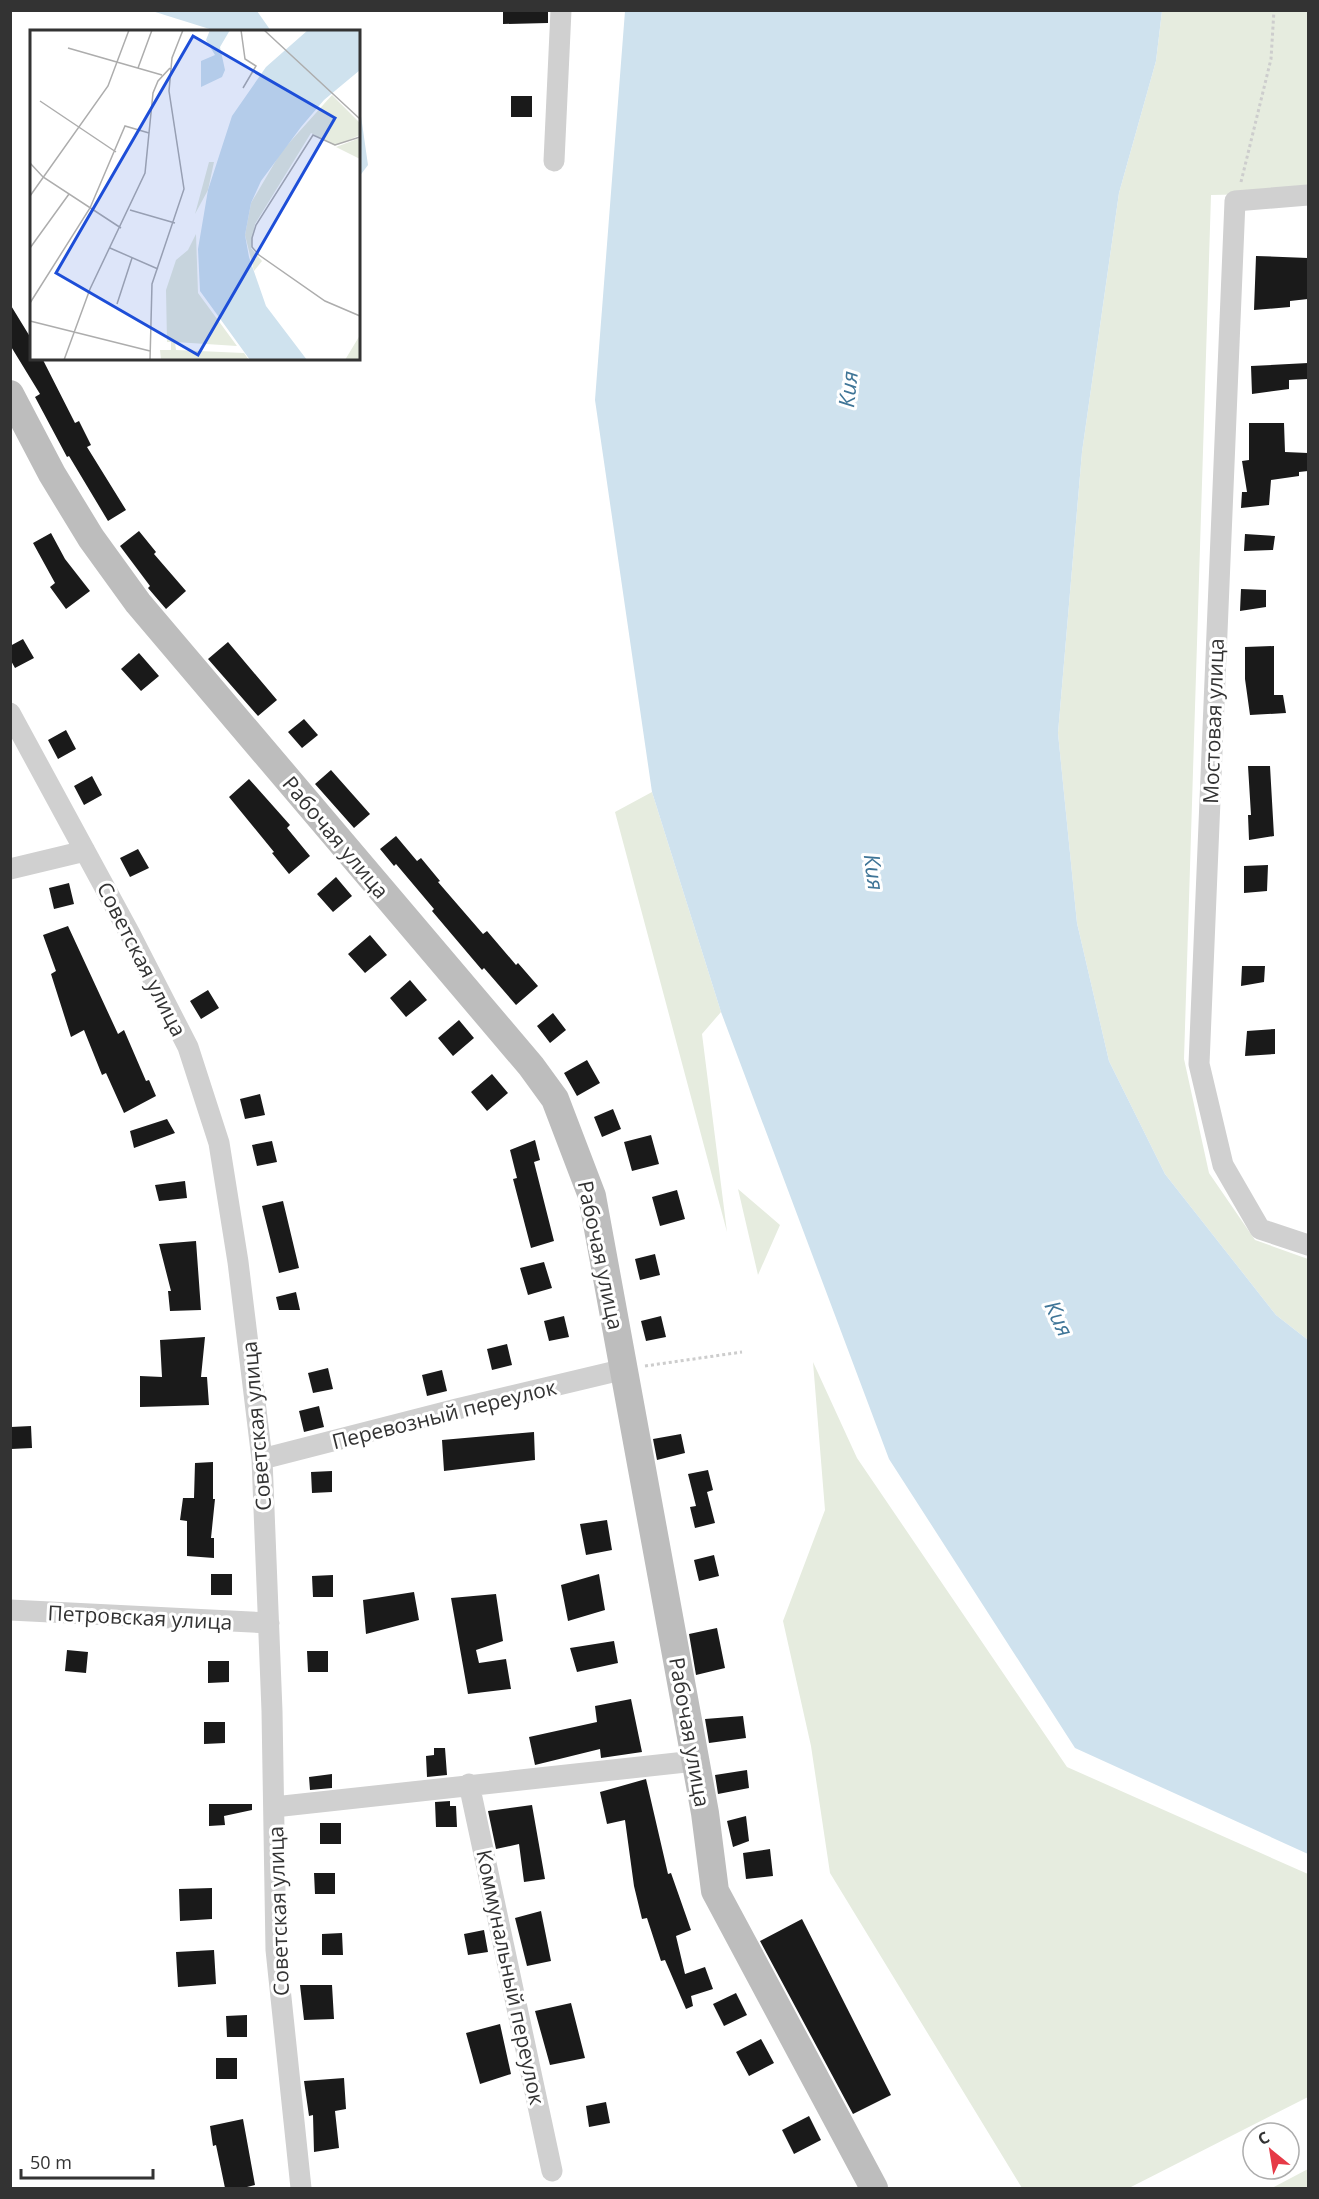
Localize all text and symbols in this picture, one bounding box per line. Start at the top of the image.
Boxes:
inset map [30,30,360,360]
water label: Кия [830,369,864,409]
street label: Мостовая улица [1196,638,1230,804]
street label: Рабочая улица [277,770,395,904]
water label: Кия [858,852,892,892]
street label: Советская улица [91,877,193,1041]
street label: Рабочая улица [572,1178,630,1332]
water label: Кия [1039,1295,1081,1341]
street label: Советская улица [235,1340,277,1512]
street label: Перевозный переулок [329,1373,559,1455]
street label: Петровская улица [47,1598,233,1636]
street label: Рабочая улица [663,1655,717,1809]
street label: Советская улица [261,1826,295,1996]
street label: Коммунальный переулок [470,1847,552,2107]
north arrow [1241,2121,1301,2181]
text: С [1254,2126,1273,2150]
scale bar [21,2142,153,2180]
text: 50 m [30,2150,72,2174]

